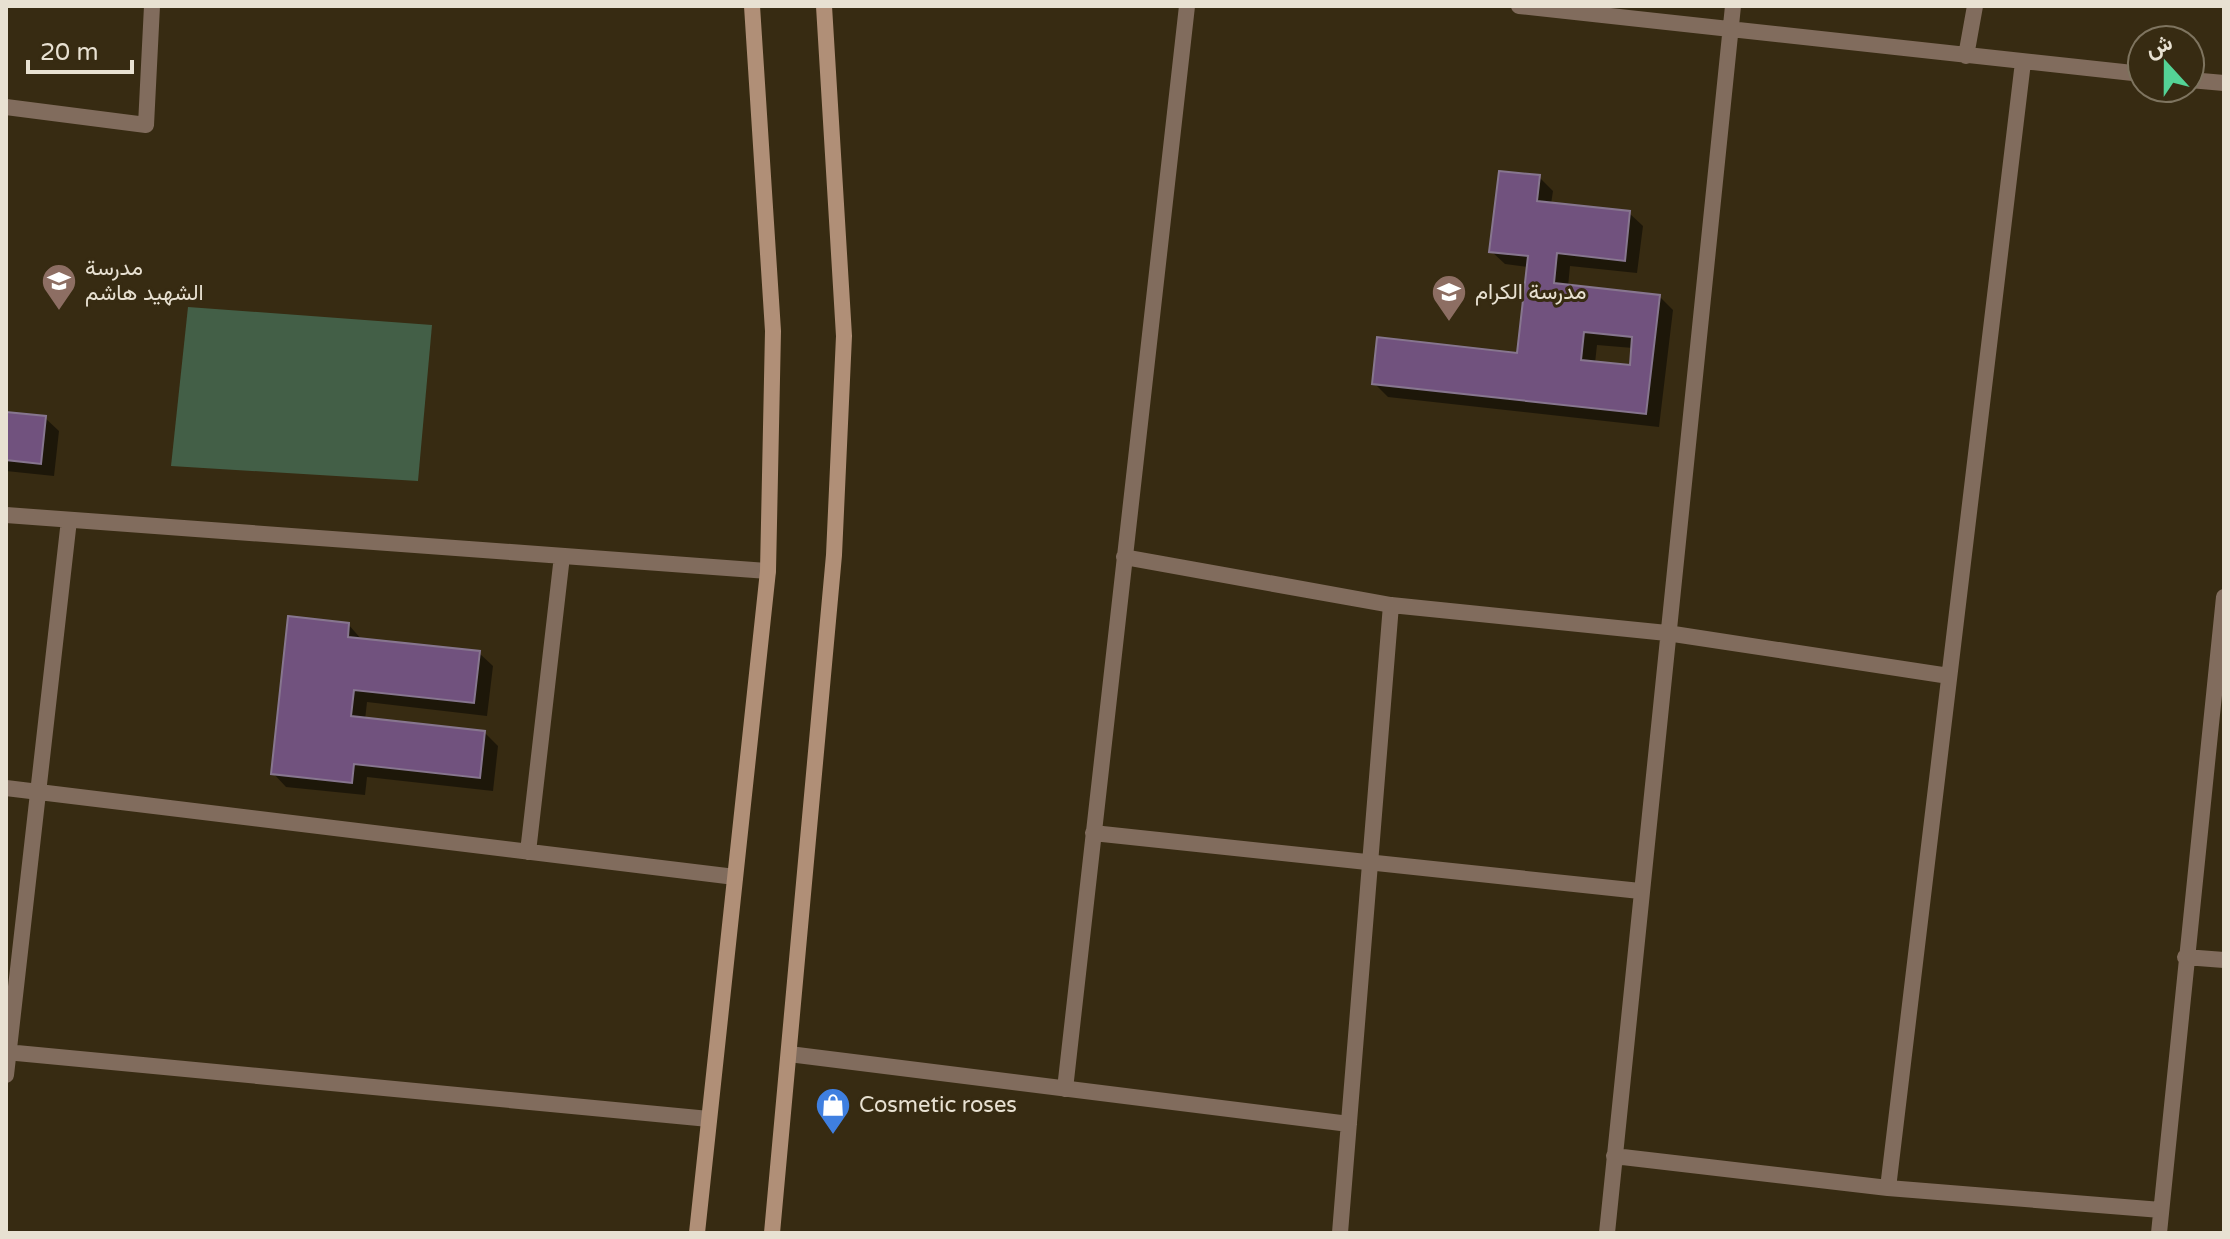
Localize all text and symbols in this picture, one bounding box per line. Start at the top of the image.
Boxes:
scale bar [28,24,132,74]
north arrow [2126,24,2206,104]
text: ش [2142,29,2176,63]
text: 20 m [40,38,98,67]
place label: مدرسة الشهيد هاشم [85,255,204,307]
school or university icon: مدرسة الشهيد هاشم [40,262,78,312]
school or university icon: مدرسة الكرام [1430,273,1468,323]
place label: مدرسة الكرام [1475,279,1587,306]
shop icon: Cosmetic roses [814,1086,852,1136]
place label: Cosmetic roses [859,1092,1017,1118]

